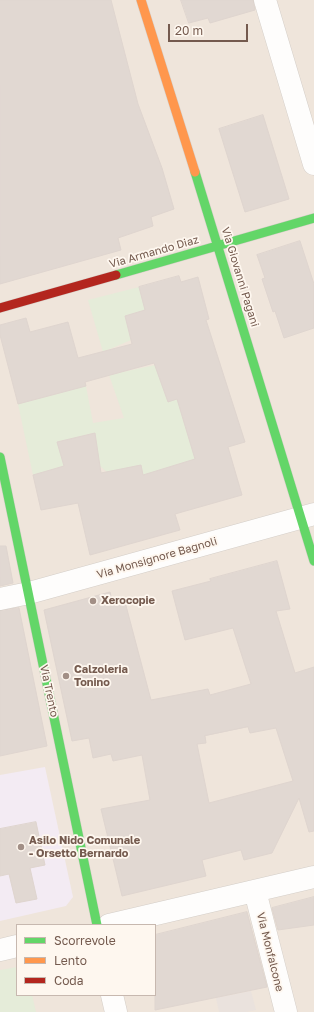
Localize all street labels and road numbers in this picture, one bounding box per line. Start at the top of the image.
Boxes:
street label: Via Giovanni Pagani [219,226,261,328]
street label: Via Armando Diaz [108,233,200,271]
street label: Via Monsignore Bagnoli [95,534,219,582]
street label: Via Trento [37,664,61,718]
street label: Via Monfalcone [254,911,286,993]

